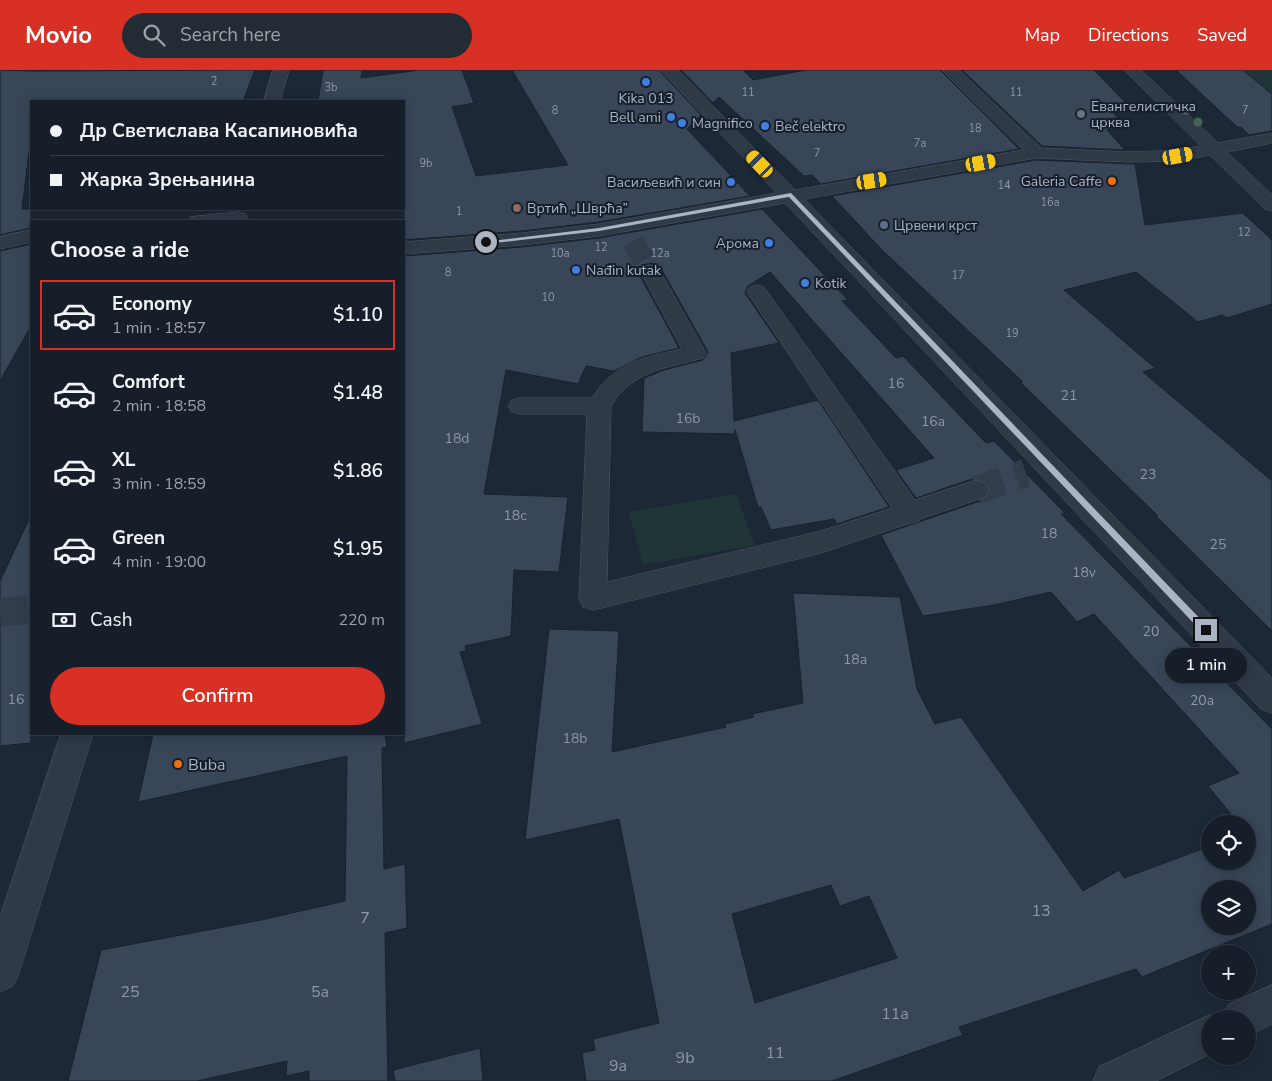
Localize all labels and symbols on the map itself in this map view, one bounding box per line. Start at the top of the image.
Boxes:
house number: 2 [211,74,217,89]
marker: Kika 013 [640,76,652,88]
house number: 3b [324,80,338,95]
house number: 11 [741,85,755,100]
house number: 11 [1009,85,1023,100]
place label: Kika 013 [618,89,674,108]
place label: Евангелистичка црква [1091,97,1196,132]
house number: 8 [552,103,559,118]
house number: 7 [1242,103,1248,118]
place label: Bell ami [610,108,661,127]
marker: Евангелистичка црква [1075,108,1087,120]
marker: Bell ami [665,111,677,123]
place label: Magnifico [692,114,753,133]
marker: Magnifico [676,117,688,129]
place label: Beč elektro [775,117,846,136]
marker: Beč elektro [759,120,771,132]
house number: 18 [968,121,982,136]
house number: 7a [914,136,926,151]
house number: 7 [814,146,820,161]
car [1161,146,1194,166]
car [744,148,775,180]
car [964,153,997,173]
house number: 9b [419,156,433,171]
car [856,171,887,191]
place label: Galeria Caffe [1021,172,1102,191]
place label: Васиљевић и син [607,173,721,192]
marker: Galeria Caffe [1106,175,1118,187]
marker: Васиљевић и син [725,176,737,188]
house number: 14 [997,178,1011,193]
house number: 16a [1040,195,1060,210]
place label: Вртић „Шврћа” [527,199,628,218]
marker: Вртић „Шврћа” [511,202,523,214]
house number: 1 [456,204,462,219]
place label: Црвени крст [894,216,978,235]
marker: Црвени крст [878,219,890,231]
house number: 12 [1237,225,1251,240]
route start [475,231,497,253]
place label: Арома [716,234,759,253]
marker: Арома [763,237,775,249]
house number: 12 [594,240,608,255]
house number: 10a [550,246,570,261]
house number: 12a [650,246,670,261]
place label: Nađin kutak [586,261,662,280]
marker: Nađin kutak [570,264,582,276]
house number: 8 [445,265,452,280]
house number: 17 [951,268,965,283]
place label: Kotik [815,274,847,293]
marker: Kotik [799,277,811,289]
house number: 10 [541,290,555,305]
house number: 19 [1005,326,1019,341]
house number: 16 [888,374,904,393]
house number: 21 [1061,386,1077,405]
house number: 16b [676,409,700,428]
house number: 16a [921,412,945,431]
house number: 18d [445,429,469,448]
house number: 23 [1140,465,1156,484]
house number: 18c [503,506,527,525]
house number: 18 [1041,524,1057,543]
house number: 25 [1210,535,1226,554]
house number: 18v [1072,563,1097,582]
route end [1195,619,1217,641]
house number: 20 [1143,622,1159,641]
callout: 1 min [1165,648,1247,682]
house number: 18a [843,650,867,669]
house number: 16 [8,690,24,709]
house number: 20a [1190,691,1214,710]
house number: 18b [563,729,587,748]
place label: Buba [188,754,226,776]
marker: Buba [172,758,184,770]
house number: 13 [1031,900,1051,922]
house number: 7 [360,907,370,929]
house number: 25 [120,981,140,1003]
house number: 5a [311,981,329,1003]
house number: 11a [881,1003,909,1025]
house number: 11 [765,1042,785,1064]
house number: 9b [676,1047,694,1069]
house number: 9a [609,1055,627,1077]

